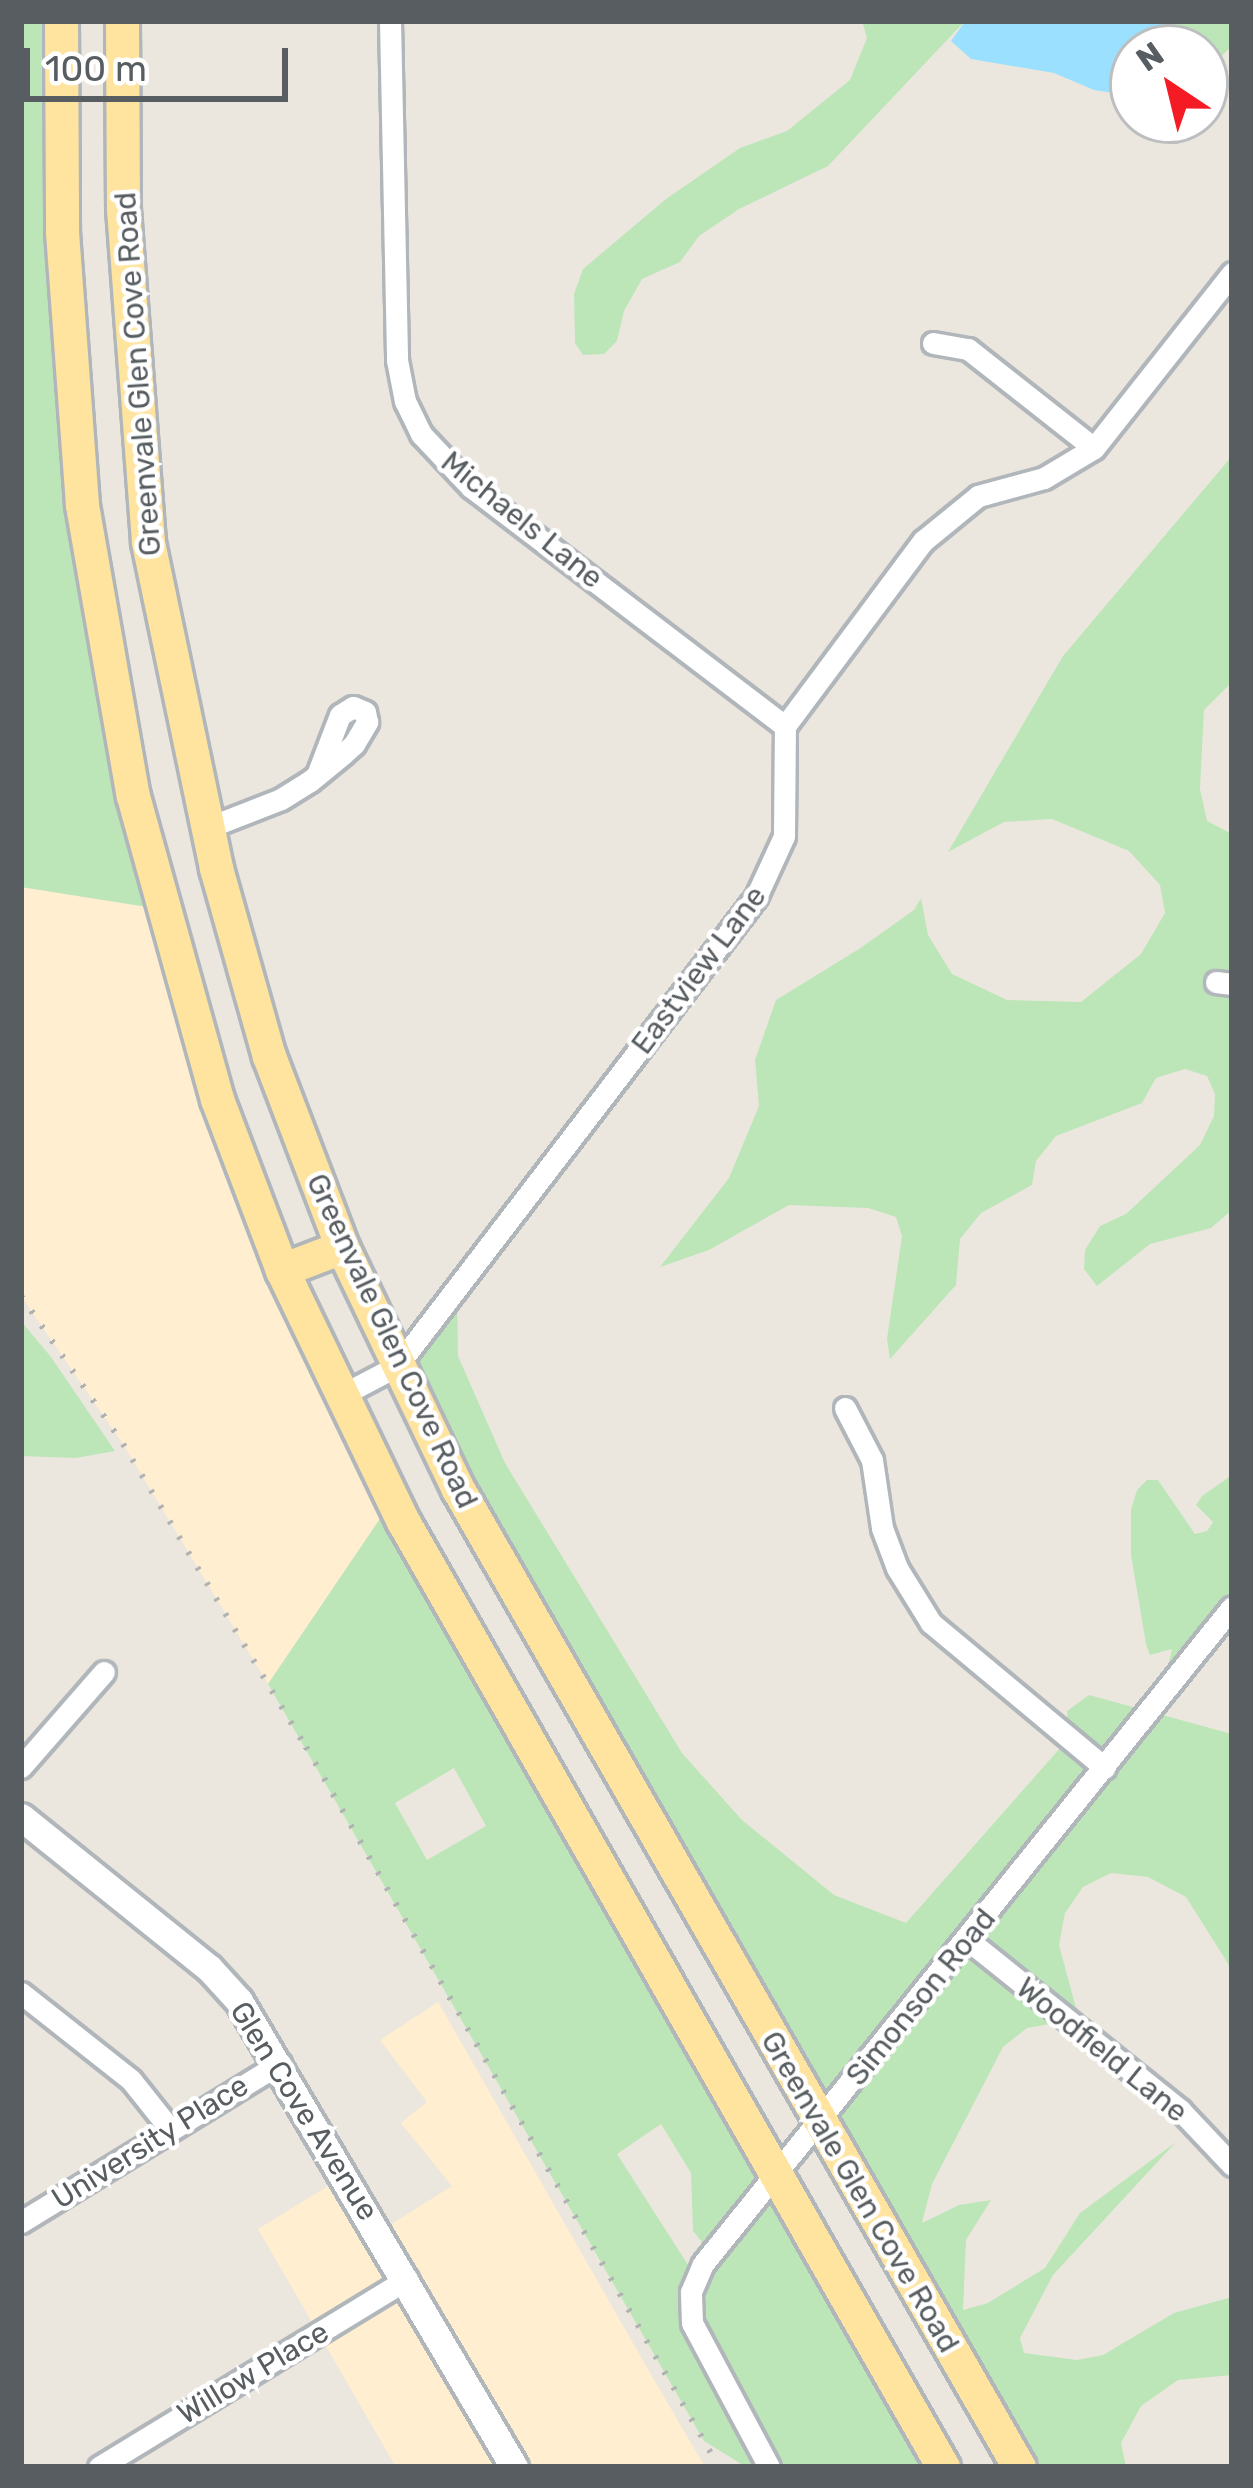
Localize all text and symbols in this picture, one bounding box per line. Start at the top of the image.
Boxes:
scale bar [30,24,294,98]
north arrow [1109,24,1229,144]
text: N [1129,34,1171,79]
text: 100 m [45,47,147,90]
street label: Greenvale Glen Cove Road [107,191,169,557]
street label: Michaels Lane [434,444,610,596]
street label: Eastview Lane [624,879,774,1061]
street label: Greenvale Glen Cove Road [299,1168,485,1514]
street label: Simonson Road [839,1901,1003,2093]
street label: Woodfield Lane [1009,1970,1195,2130]
street label: Glen Cove Avenue [222,1995,386,2227]
street label: Greenvale Glen Cove Road [753,2025,967,2359]
street label: University Place [45,2067,255,2217]
street label: Willow Place [171,2314,335,2432]

